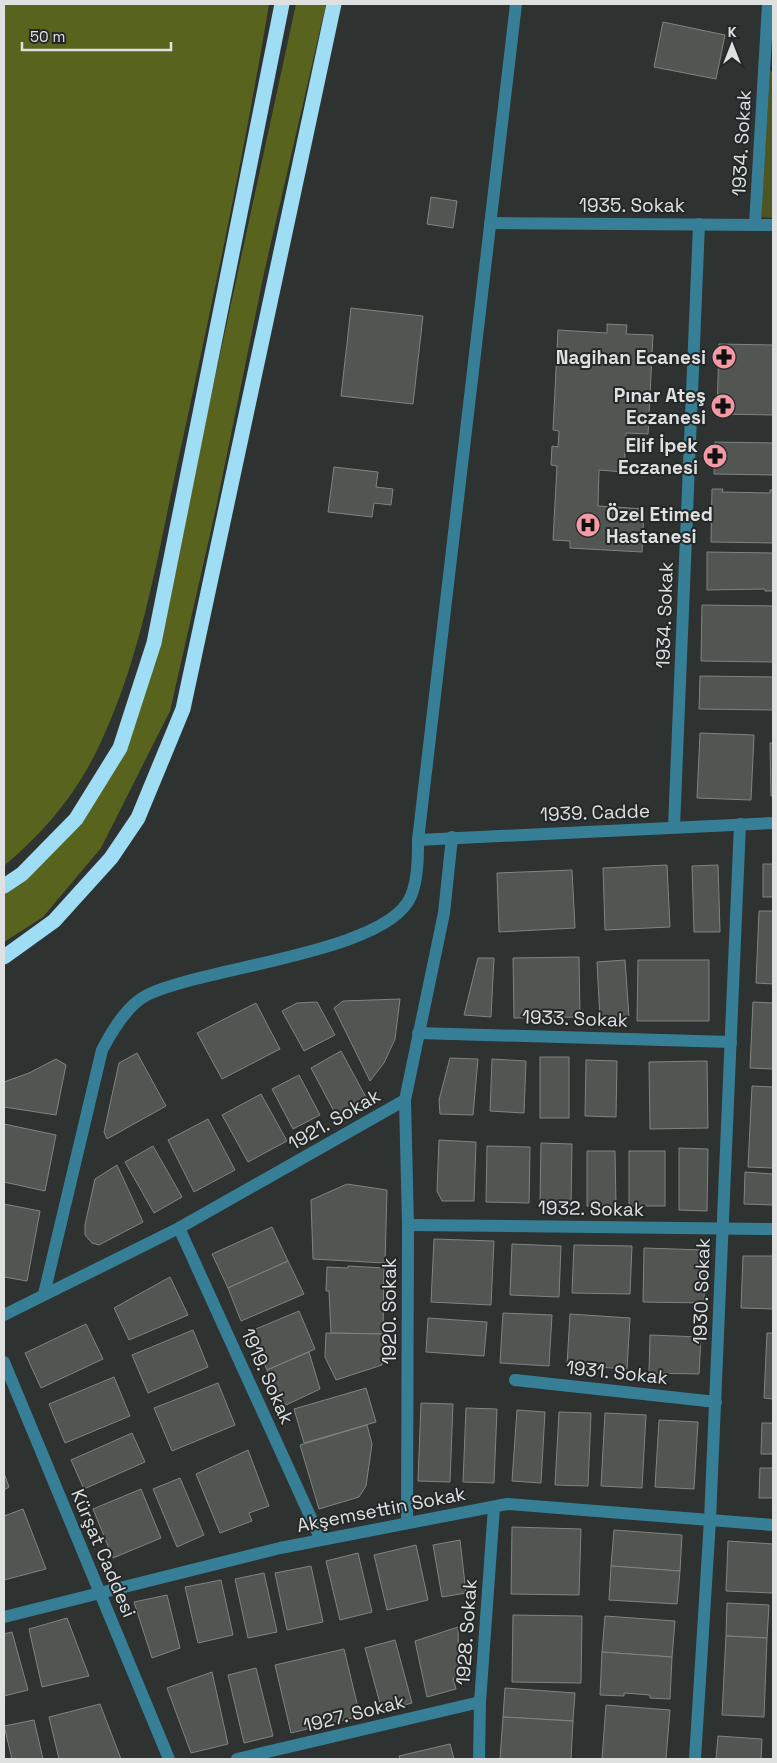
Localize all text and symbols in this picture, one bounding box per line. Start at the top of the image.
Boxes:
scale bar [22,20,171,52]
north arrow [707,20,757,70]
text: K [728,23,737,41]
text: 50 m [30,27,65,46]
street label: 1934. Sokak [726,89,757,197]
street label: 1935. Sokak [579,193,685,218]
pharmacy icon: Nagihan Ecanesi [711,344,737,370]
place label: Nagihan Ecanesi [556,345,706,370]
place label: Pınar Ateş Eczanesi [614,383,706,430]
pharmacy icon: Pınar Ateş Eczanesi [710,393,736,419]
place label: Elif İpek Eczanesi [618,433,698,480]
pharmacy icon: Elif İpek Eczanesi [702,443,728,469]
place label: Özel Etimed Hastanesi [606,502,713,549]
hospital icon: Özel Etimed Hastanesi [575,512,601,538]
street label: 1934. Sokak [650,561,679,669]
street label: 1939. Cadde [540,798,651,827]
street label: 1933. Sokak [522,1004,628,1033]
street label: 1921. Sokak [284,1083,385,1156]
street label: 1932. Sokak [538,1195,644,1222]
street label: 1930. Sokak [687,1237,716,1345]
street label: 1920. Sokak [377,1258,402,1364]
street label: 1919. Sokak [235,1324,300,1428]
street label: 1931. Sokak [565,1355,669,1390]
street label: Akşemsettin Sokak [295,1481,468,1538]
street label: Kürşat Caddesi [65,1485,142,1621]
street label: 1928. Sokak [450,1578,483,1686]
street label: 1927. Sokak [301,1689,408,1738]

